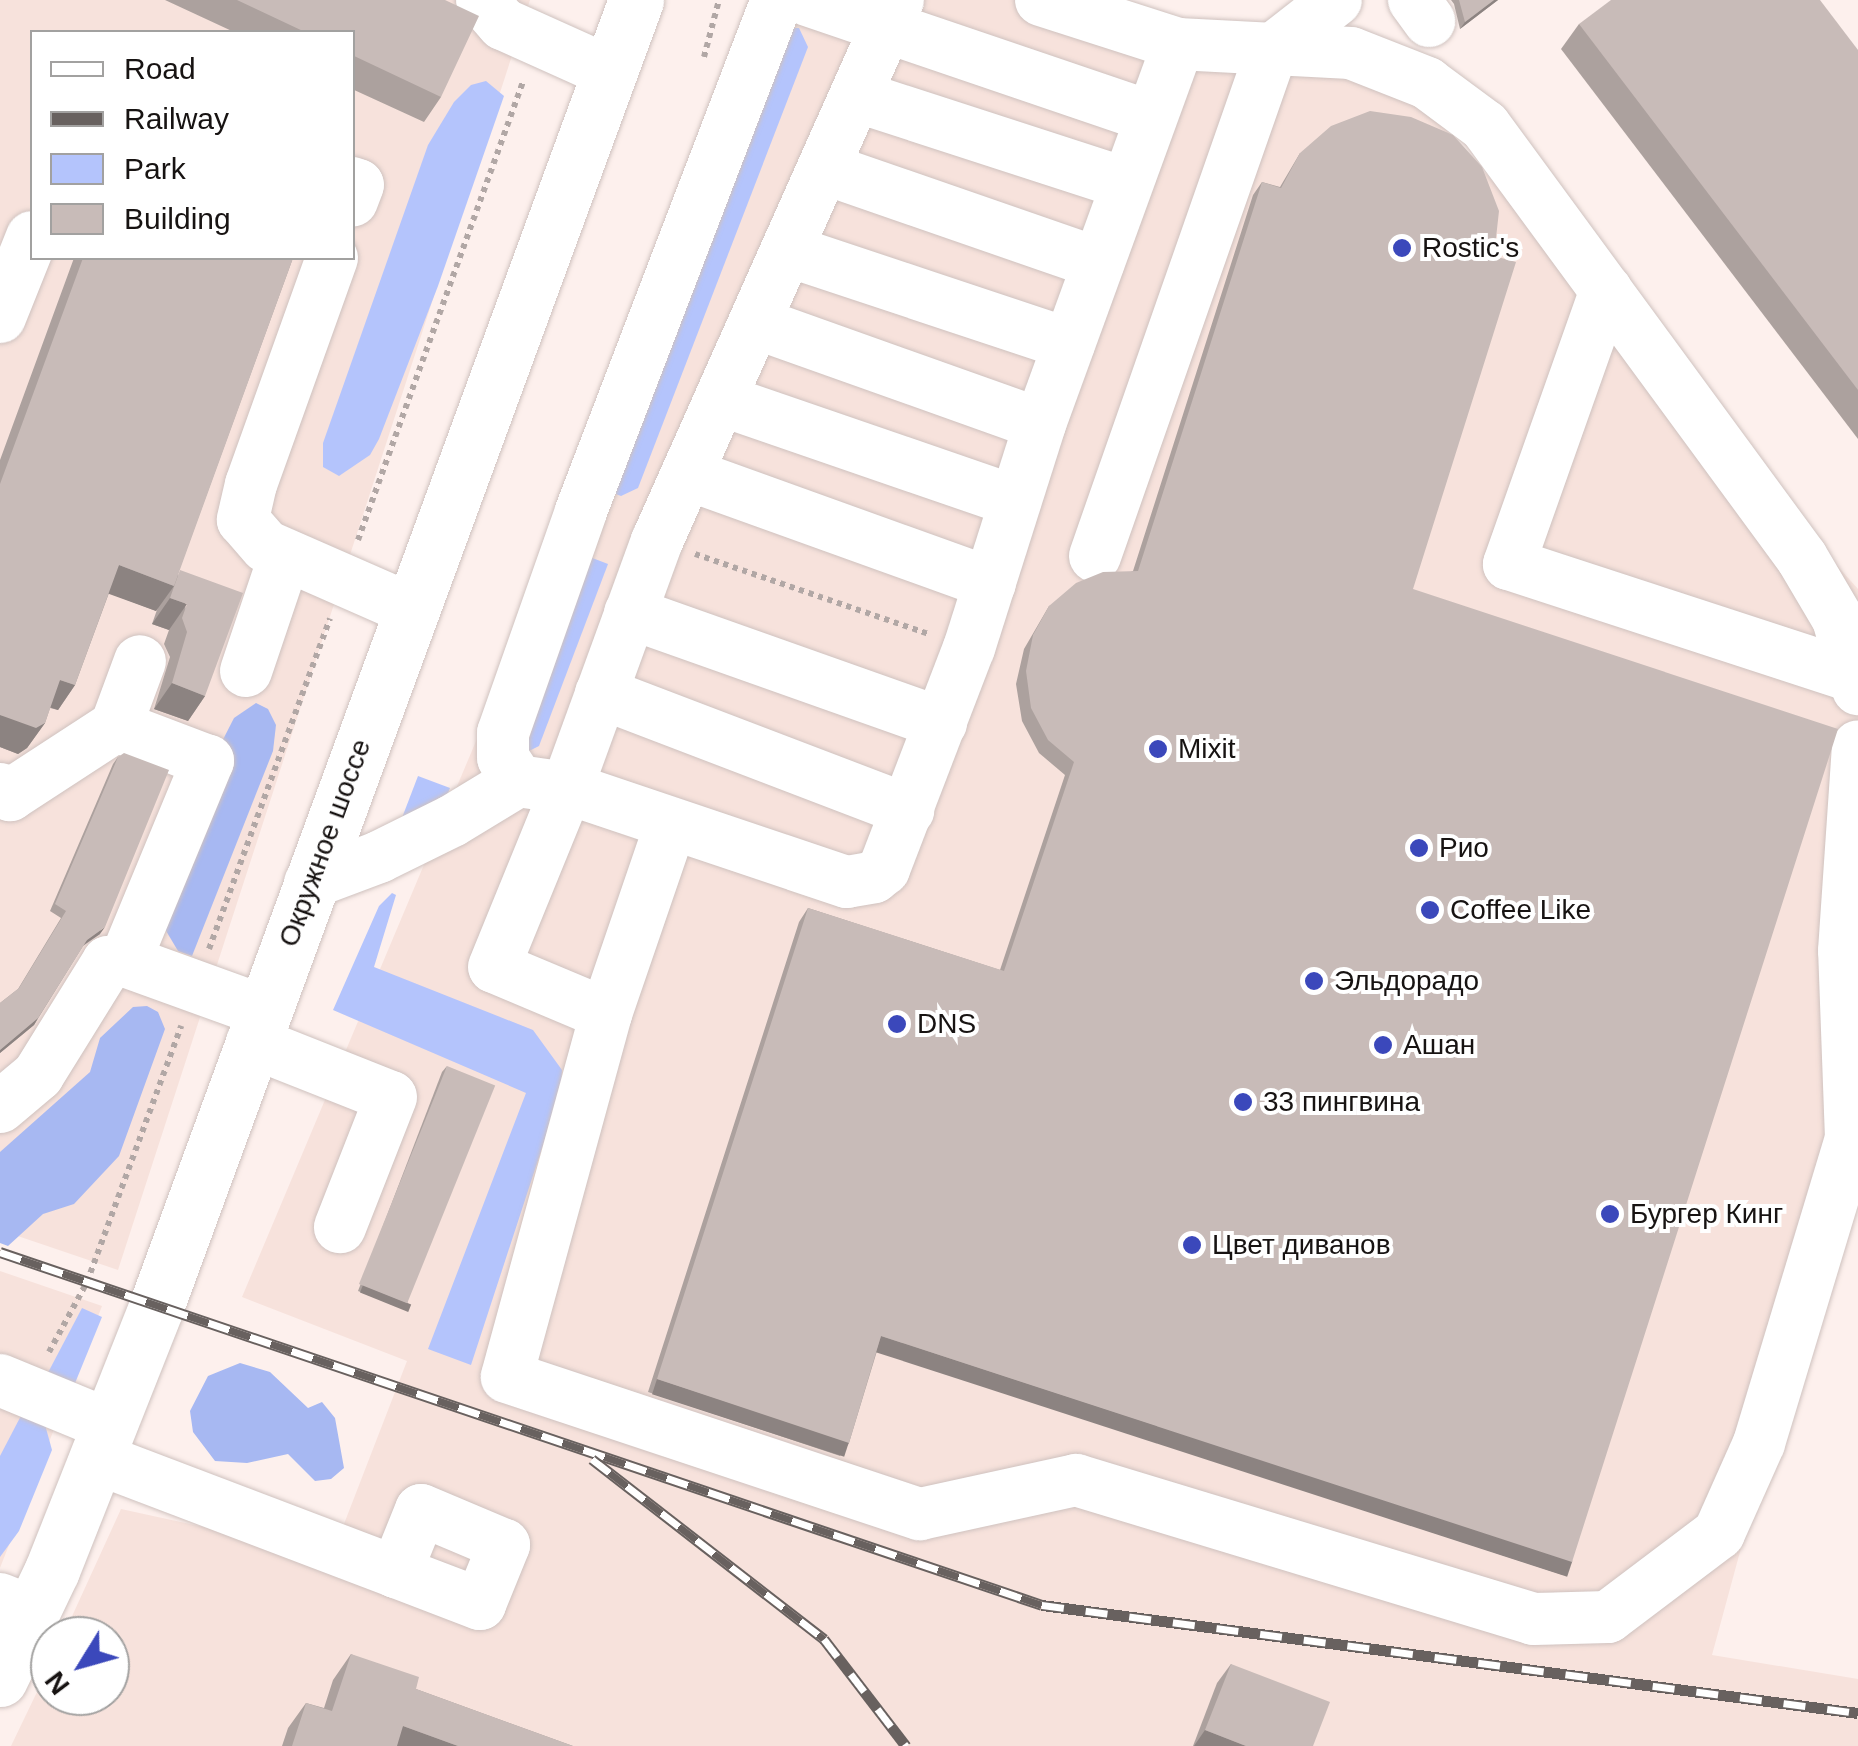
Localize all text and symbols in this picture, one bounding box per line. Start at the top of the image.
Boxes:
legend [30,30,355,260]
text: Road [124,52,196,85]
text: Railway [124,102,229,135]
text: Park [124,152,186,185]
text: Building [124,202,231,235]
place label: Rostic's [1422,231,1519,265]
marker: Rostic's [1391,237,1413,259]
place label: Mixit [1178,732,1236,766]
street label: Окружное шоссе [272,735,378,951]
marker: Mixit [1147,738,1169,760]
place label: Рио [1439,831,1489,865]
marker: Рио [1408,837,1430,859]
place label: Coffee Like [1450,893,1591,927]
marker: Coffee Like [1419,899,1441,921]
place label: Эльдорадо [1334,964,1479,998]
marker: Эльдорадо [1303,970,1325,992]
place label: DNS [917,1007,976,1041]
marker: DNS [886,1013,908,1035]
place label: Ашан [1403,1028,1475,1062]
marker: Ашан [1372,1034,1394,1056]
place label: 33 пингвина [1263,1085,1420,1119]
marker: 33 пингвина [1232,1091,1254,1113]
place label: Бургер Кинг [1630,1197,1783,1231]
marker: Бургер Кинг [1599,1203,1621,1225]
place label: Цвет диванов [1212,1228,1391,1262]
marker: Цвет диванов [1181,1234,1203,1256]
north arrow [30,1616,130,1716]
text: N [39,1666,76,1701]

